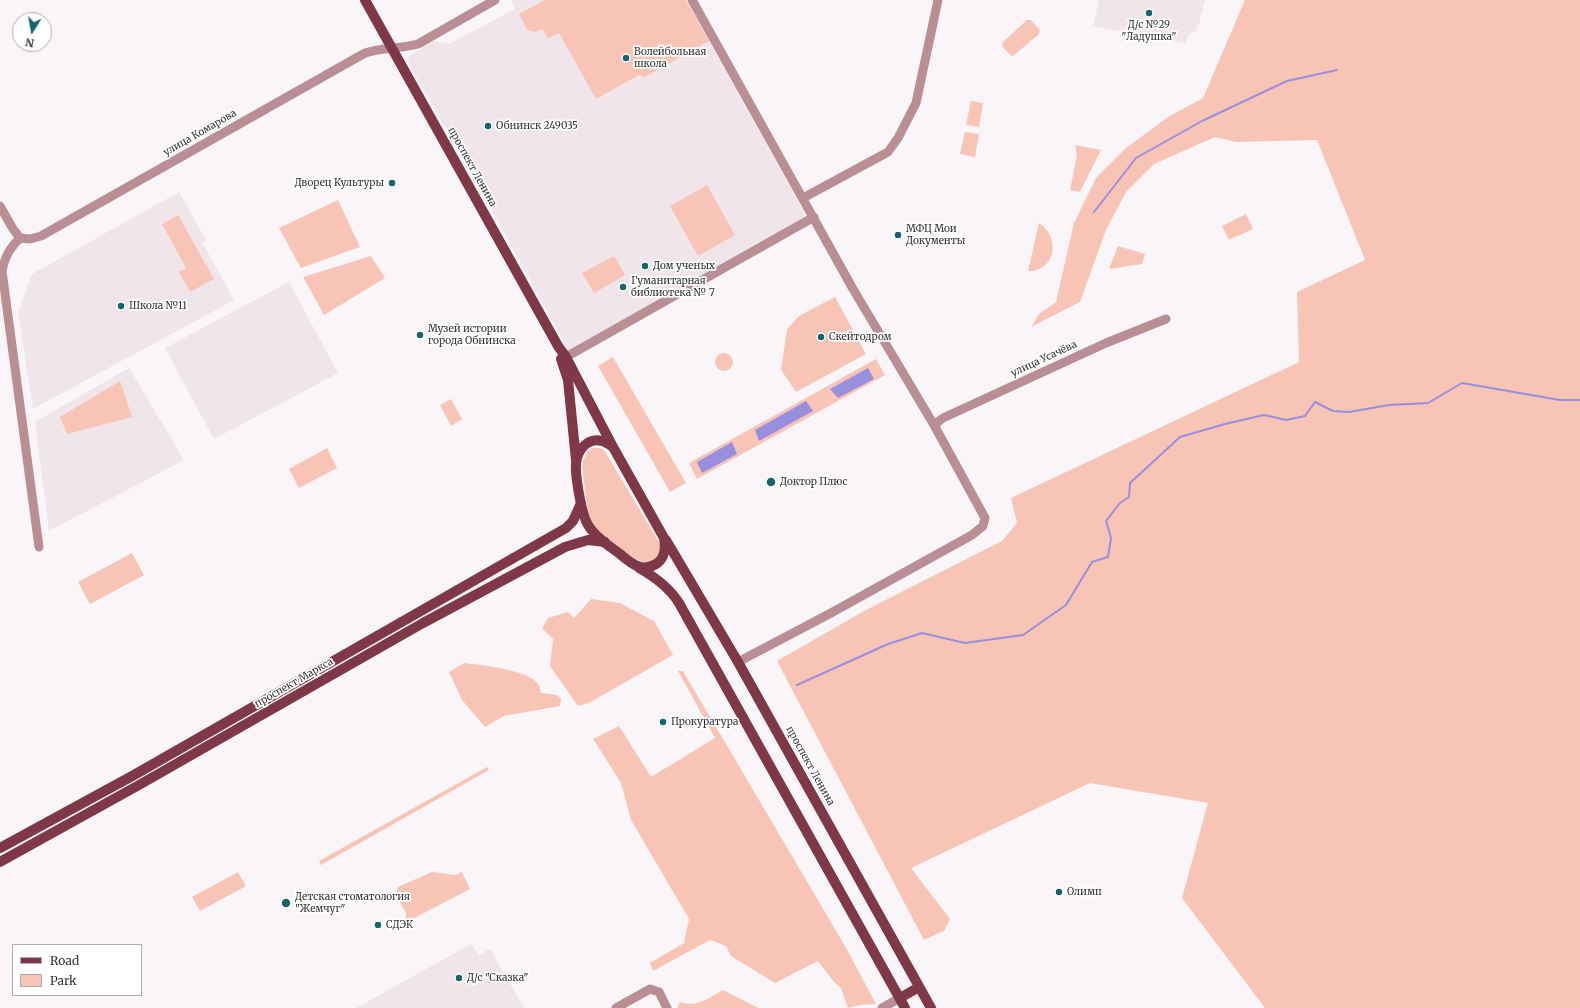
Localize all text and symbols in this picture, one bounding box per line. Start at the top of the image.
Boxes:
marker: Д/с №29 "Ладушка" [1144,8,1154,18]
north arrow [12,12,52,52]
place label: Д/с №29 "Ладушка" [1122,19,1176,42]
text: N [24,35,36,51]
place label: Волейбольная школа [634,46,706,70]
marker: Волейбольная школа [621,53,631,63]
street label: улица Комарова [161,107,239,159]
place label: Обнинск 249035 [496,120,578,132]
marker: Обнинск 249035 [483,121,493,131]
street label: проспект Ленина [445,125,499,209]
place label: Дворец Культуры [294,177,384,189]
marker: Дворец Культуры [387,178,397,188]
place label: МФЦ Мои Документы [906,223,965,246]
marker: МФЦ Мои Документы [893,230,903,240]
place label: Дом ученых [653,260,715,272]
marker: Дом ученых [640,261,650,271]
place label: Гуманитарная библиотека № 7 [631,275,715,298]
marker: Гуманитарная библиотека № 7 [618,282,628,292]
place label: Школа №11 [129,300,187,312]
marker: Школа №11 [116,301,126,311]
place label: Музей истории города Обнинска [428,323,516,346]
marker: Музей истории города Обнинска [415,330,425,340]
place label: Скейтодром [829,331,892,343]
marker: Скейтодром [816,332,826,342]
street label: улица Усачёва [1009,338,1079,380]
marker: Доктор Плюс [765,476,777,488]
place label: Доктор Плюс [780,476,848,488]
street label: проспект Маркса [253,656,335,710]
place label: Прокуратура [671,716,738,728]
marker: Прокуратура [658,717,668,727]
street label: проспект Ленина [783,724,837,808]
place label: Олимп [1067,886,1102,898]
marker: Олимп [1054,887,1064,897]
place label: Детская стоматология "Жемчуг" [295,891,410,914]
marker: Детская стоматология "Жемчуг" [280,897,292,909]
place label: СДЭК [386,919,413,931]
marker: СДЭК [373,920,383,930]
legend [12,944,142,996]
text: Road [50,953,79,968]
place label: Д/с "Сказка" [467,972,529,984]
text: Park [50,973,77,988]
marker: Д/с "Сказка" [454,973,464,983]

